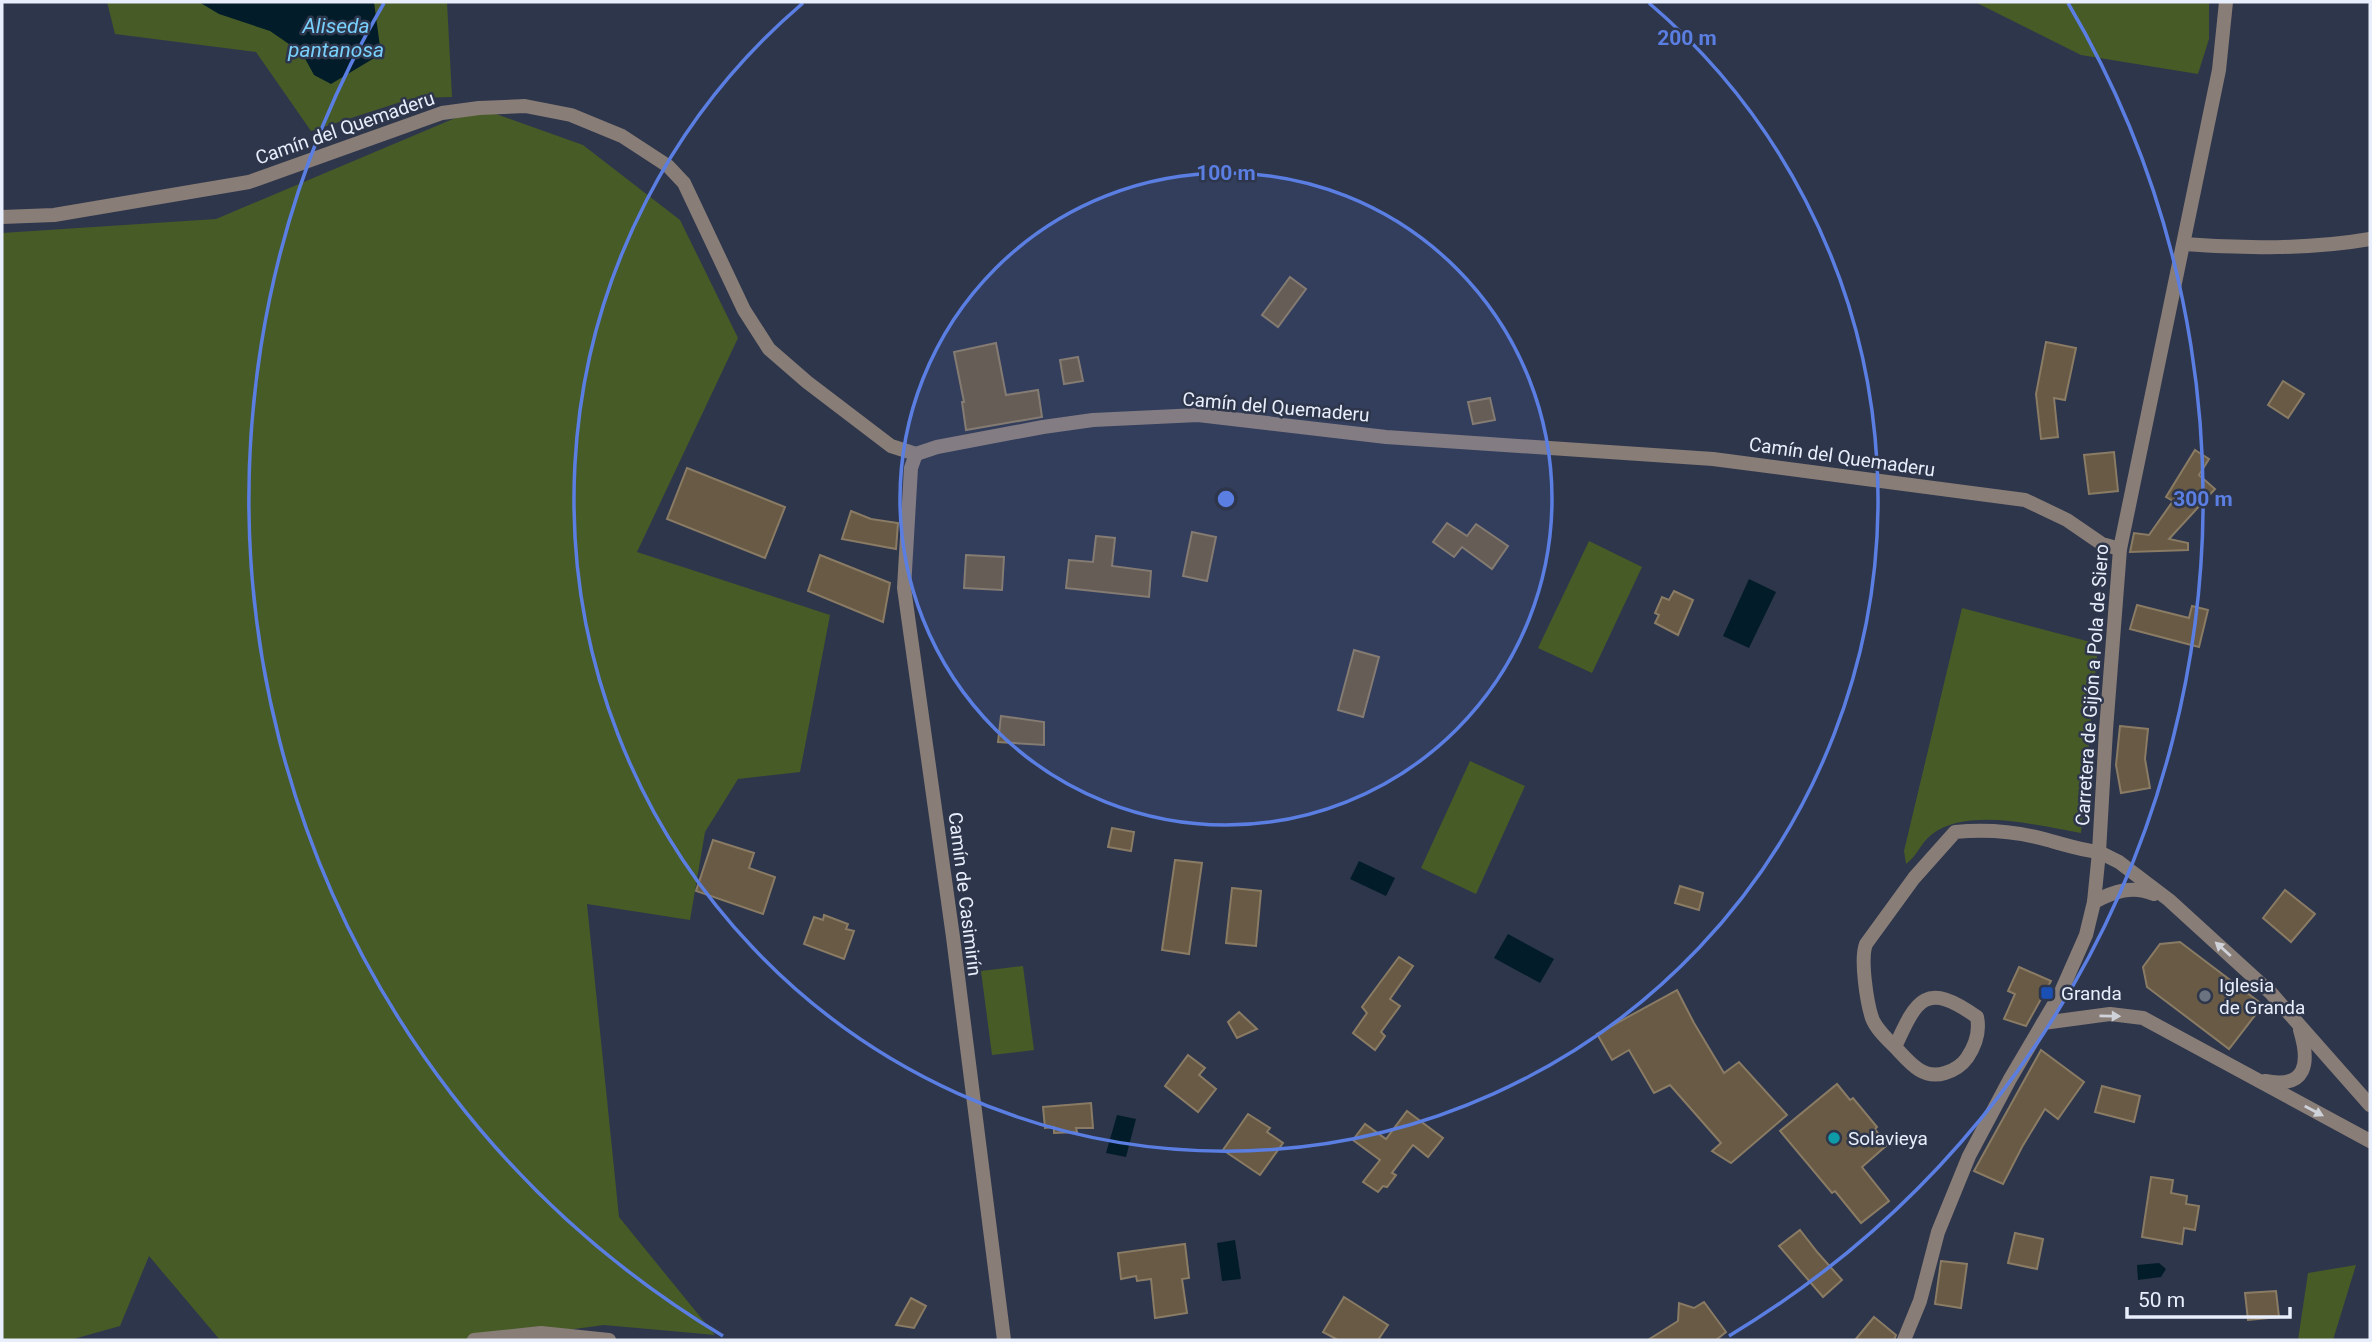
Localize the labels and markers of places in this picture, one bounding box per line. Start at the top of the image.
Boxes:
centre of rings [1214,487,1238,511]
place label: Iglesia de Granda [2219,974,2305,1019]
place label: Granda [2061,982,2122,1005]
marker: Granda [2039,985,2055,1001]
marker: Iglesia de Granda [2197,988,2213,1004]
place label: Solavieya [1848,1127,1928,1150]
marker: Solavieya [1826,1130,1842,1146]

